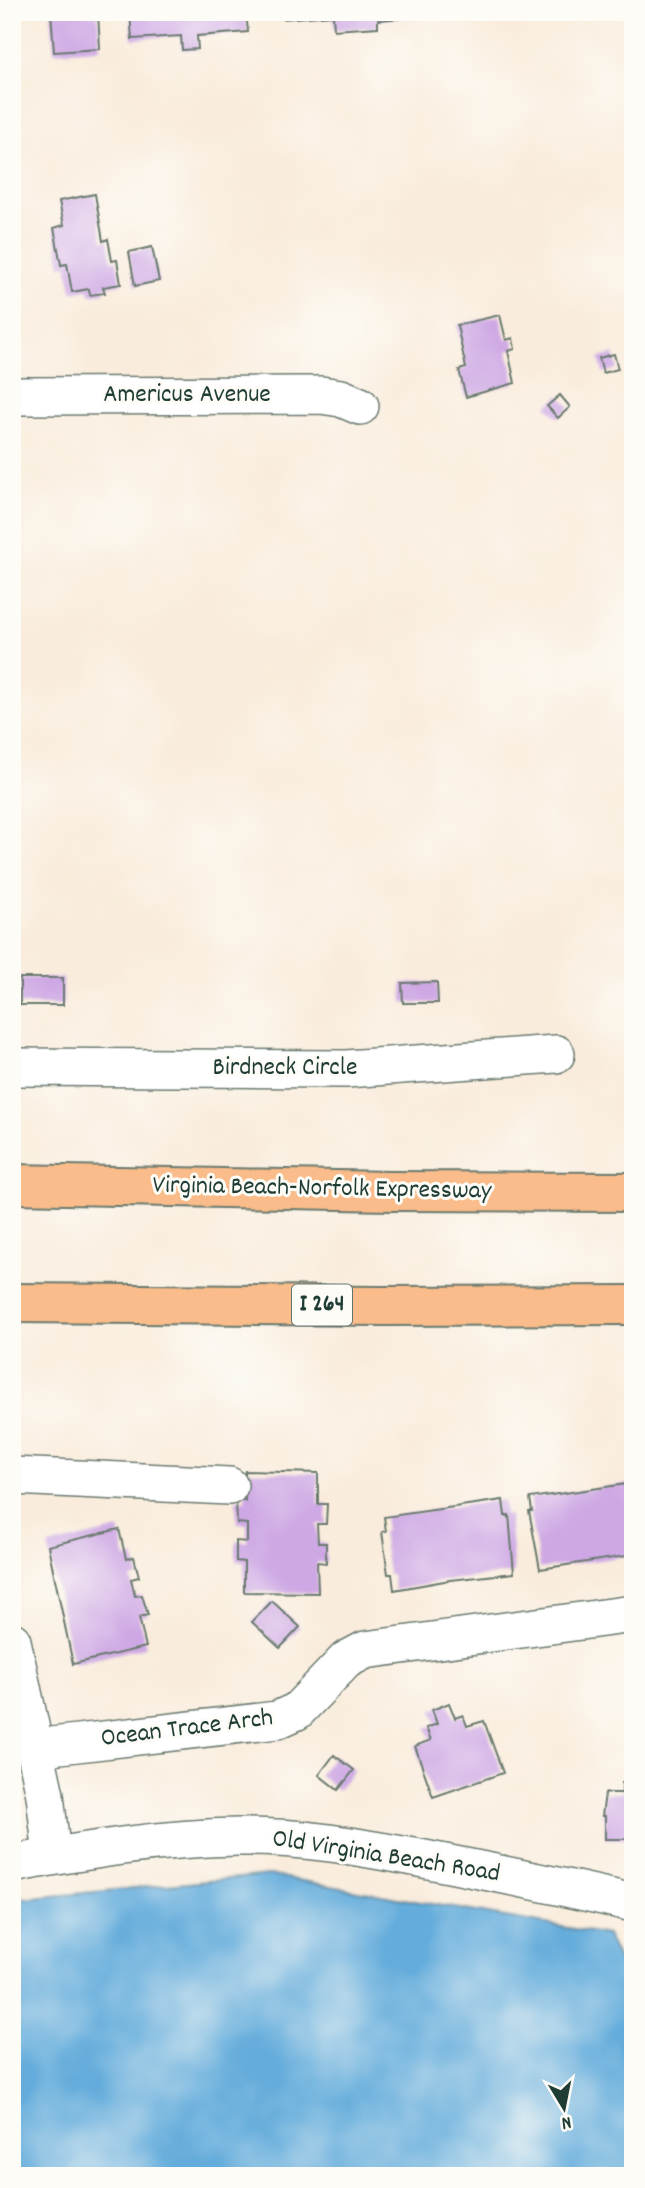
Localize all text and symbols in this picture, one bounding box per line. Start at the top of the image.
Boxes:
street label: Americus Avenue [103,377,271,414]
street label: Birdneck Circle [213,1050,357,1087]
street label: Virginia Beach-Norfolk Expressway [152,1168,492,1210]
road number: I 264 [292,1284,352,1325]
street label: Ocean Trace Arch [99,1700,275,1758]
street label: Old Virginia Beach Road [269,1821,503,1893]
north arrow [530,2072,600,2142]
text: N [559,2107,573,2135]

